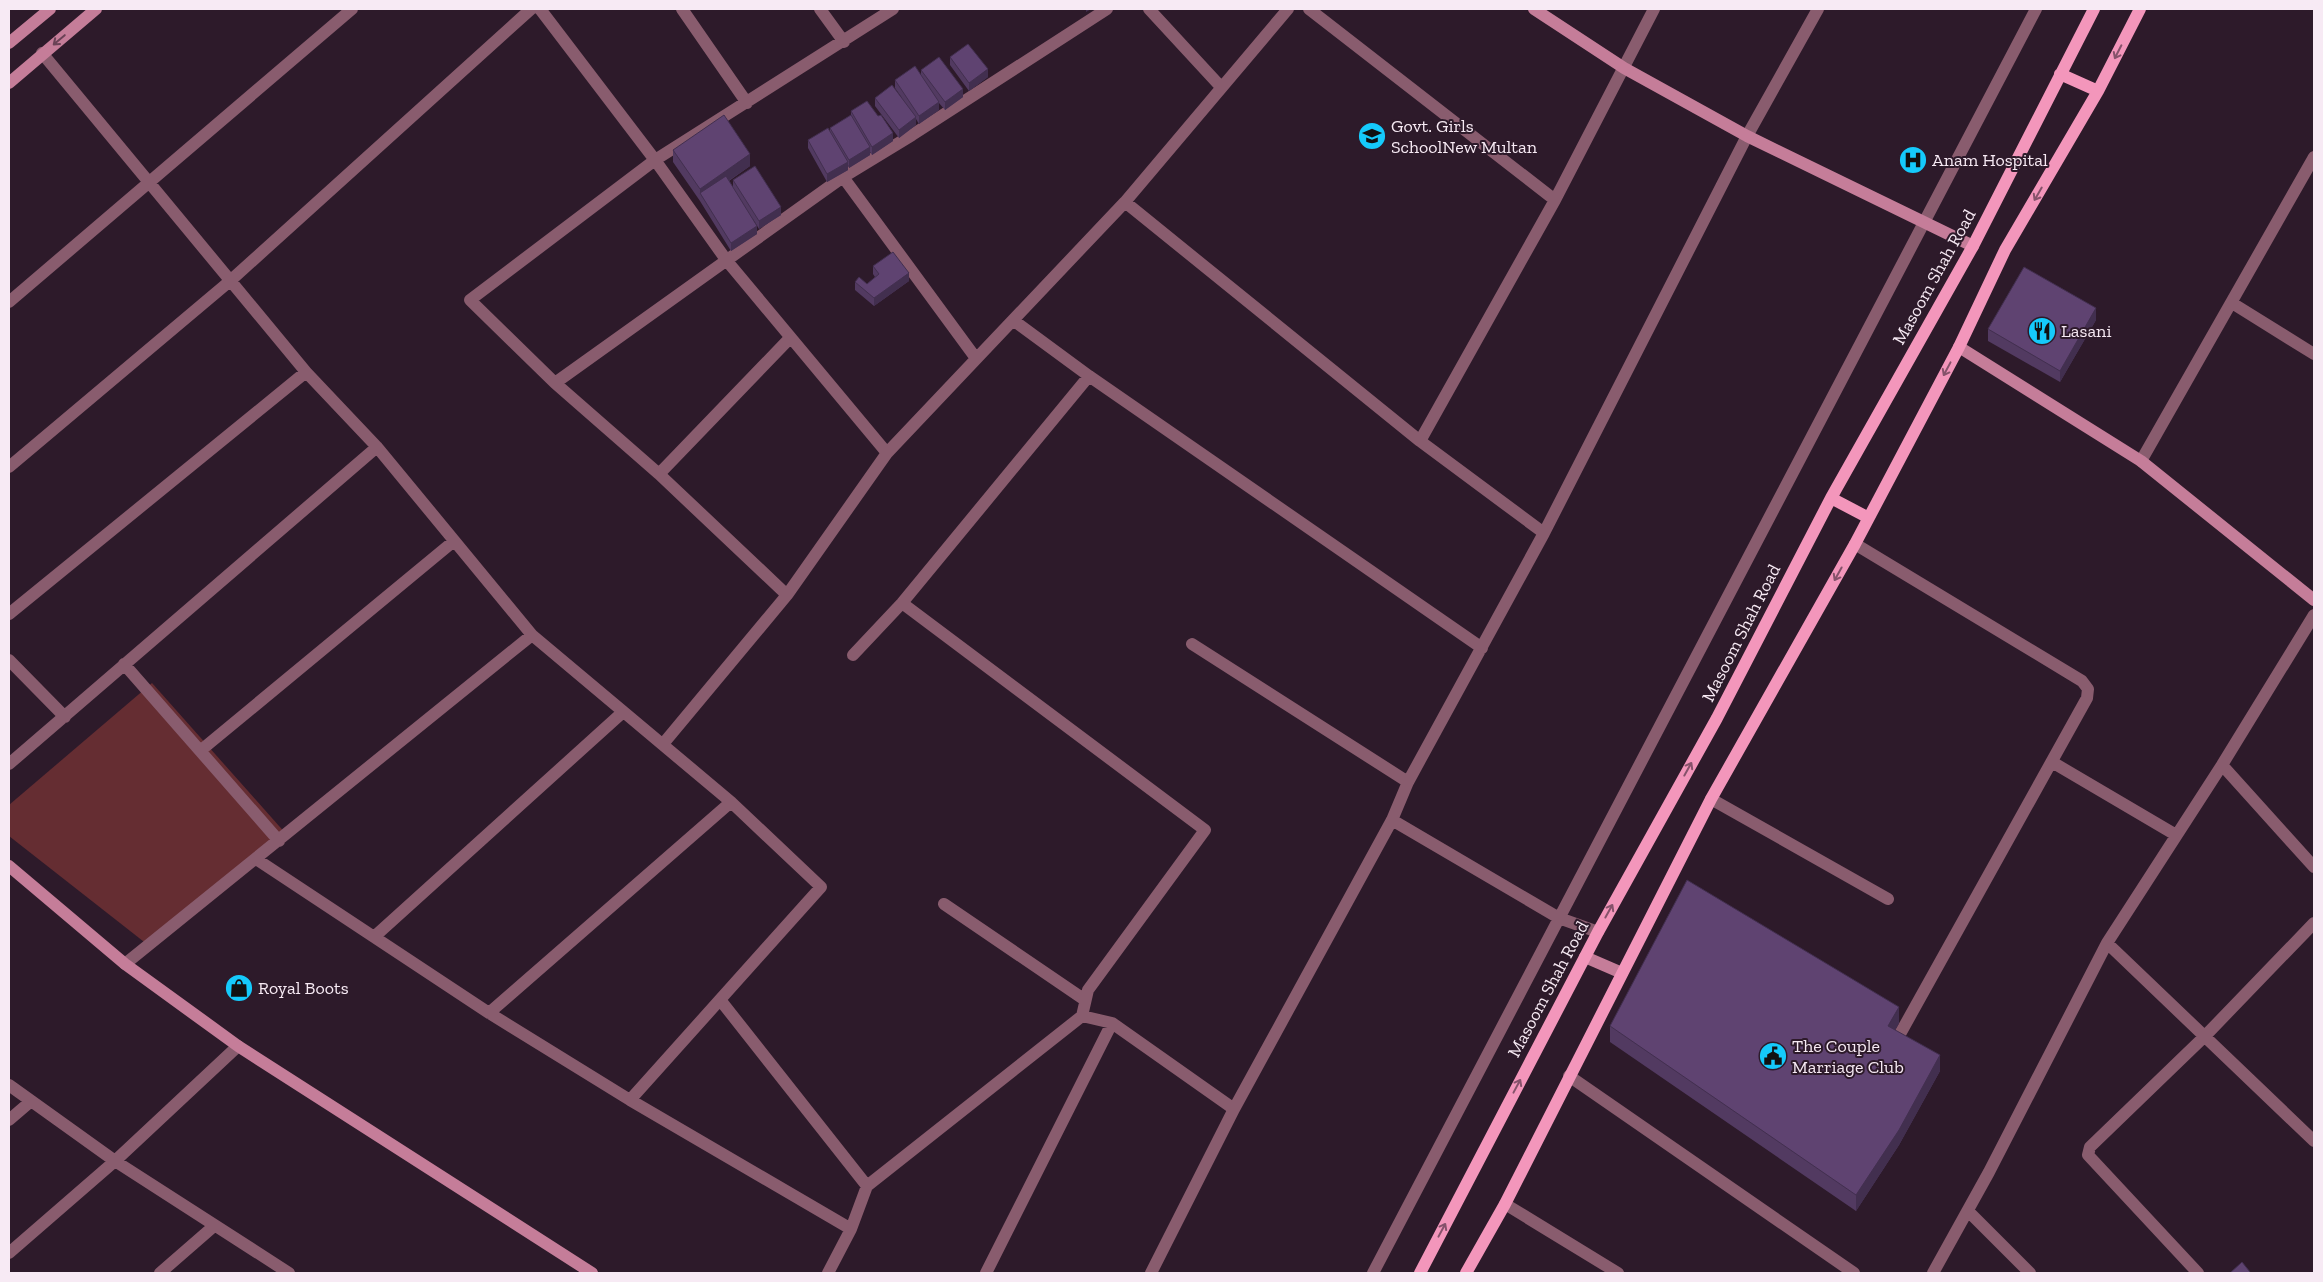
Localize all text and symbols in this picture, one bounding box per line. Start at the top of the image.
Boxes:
one-way arrow [52,34,65,46]
one-way arrow [2113,44,2122,59]
place label: Govt. Girls SchoolNew Multan [1391,115,1538,158]
school or university icon: Govt. Girls SchoolNew Multan [1357,121,1387,151]
hospital icon: Anam Hospital [1898,145,1928,175]
place label: Anam Hospital [1932,149,2048,171]
one-way arrow [2033,186,2043,201]
street label: Masoom Shah Road [1888,205,1980,349]
restaurant icon: Lasani [2027,316,2057,346]
place label: Lasani [2061,320,2111,342]
one-way arrow [1942,361,1952,376]
street label: Masoom Shah Road [1697,560,1785,705]
one-way arrow [1832,566,1842,581]
one-way arrow [1684,762,1693,777]
one-way arrow [1605,905,1615,919]
street label: Masoom Shah Road [1503,917,1593,1061]
shop icon: Royal Boots [224,973,254,1003]
place label: Royal Boots [258,977,349,999]
place label: The Couple Marriage Club [1792,1035,1904,1078]
public building icon: The Couple Marriage Club [1758,1041,1788,1071]
one-way arrow [1513,1079,1522,1094]
one-way arrow [1438,1223,1447,1238]

